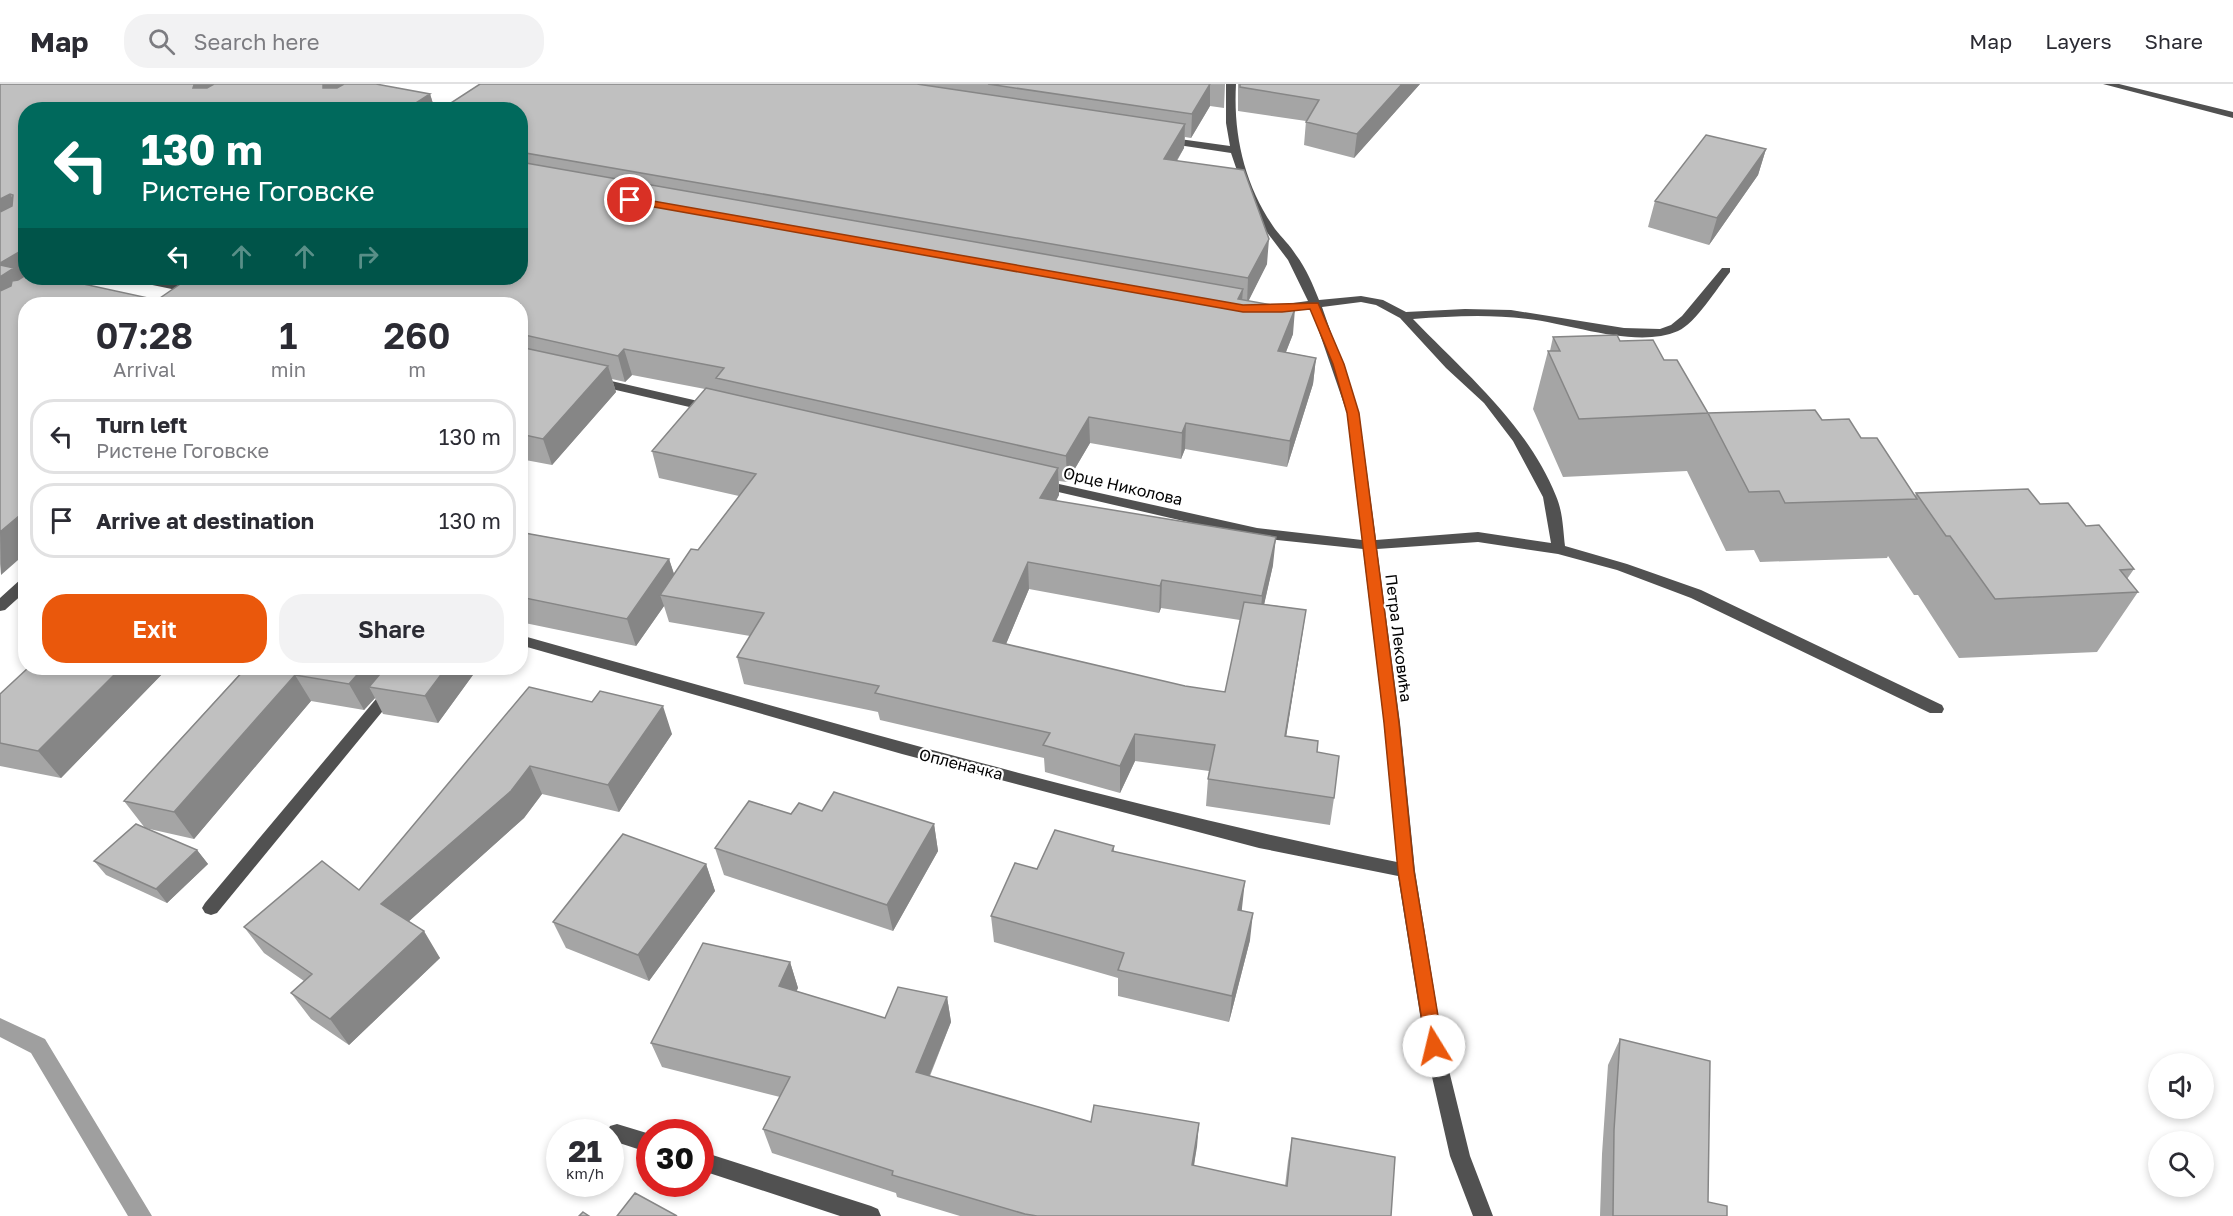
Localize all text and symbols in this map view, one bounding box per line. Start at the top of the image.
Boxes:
search box [124,14,544,68]
text: Map [30,25,88,58]
icon: search [145,25,178,58]
text: Search here [193,28,319,55]
text: Map [1969,28,2012,54]
text: Layers [2045,28,2112,54]
text: Share [2145,28,2203,54]
text: 130 m [141,124,263,174]
icon: left [42,126,120,204]
pin [604,174,655,225]
text: Ристене Гоговске [141,175,375,207]
icon: arrive [613,183,646,216]
icon: left [162,240,195,273]
icon: ahead [225,240,258,273]
icon: ahead [288,240,321,273]
icon: right [351,240,384,273]
text: 07:28 [95,314,193,357]
text: 1 [279,314,297,357]
text: 260 [384,314,451,357]
text: Arrival [113,357,176,381]
text: min [271,357,306,381]
text: m [408,357,426,381]
text: Turn left [96,411,187,438]
icon: left [45,420,78,453]
text: 130 m [439,423,501,450]
text: Ристене Гоговске [96,438,269,462]
street label: Орце Николова [1061,463,1185,509]
icon: arrive [45,504,78,537]
text: Arrive at destination [96,507,314,534]
text: 130 m [439,507,501,534]
street label: Петра Лековића [1381,573,1417,703]
button: Exit [42,594,267,663]
button: Share [279,594,504,663]
street label: Опленачка [917,744,1005,784]
position arrow [1402,1014,1466,1078]
map controls [2148,1053,2214,1197]
button: sound [2148,1053,2214,1119]
speed limit sign: 30 [636,1119,714,1197]
button: search [2148,1131,2214,1197]
text: 21 [568,1133,602,1169]
text: km/h [566,1164,604,1182]

